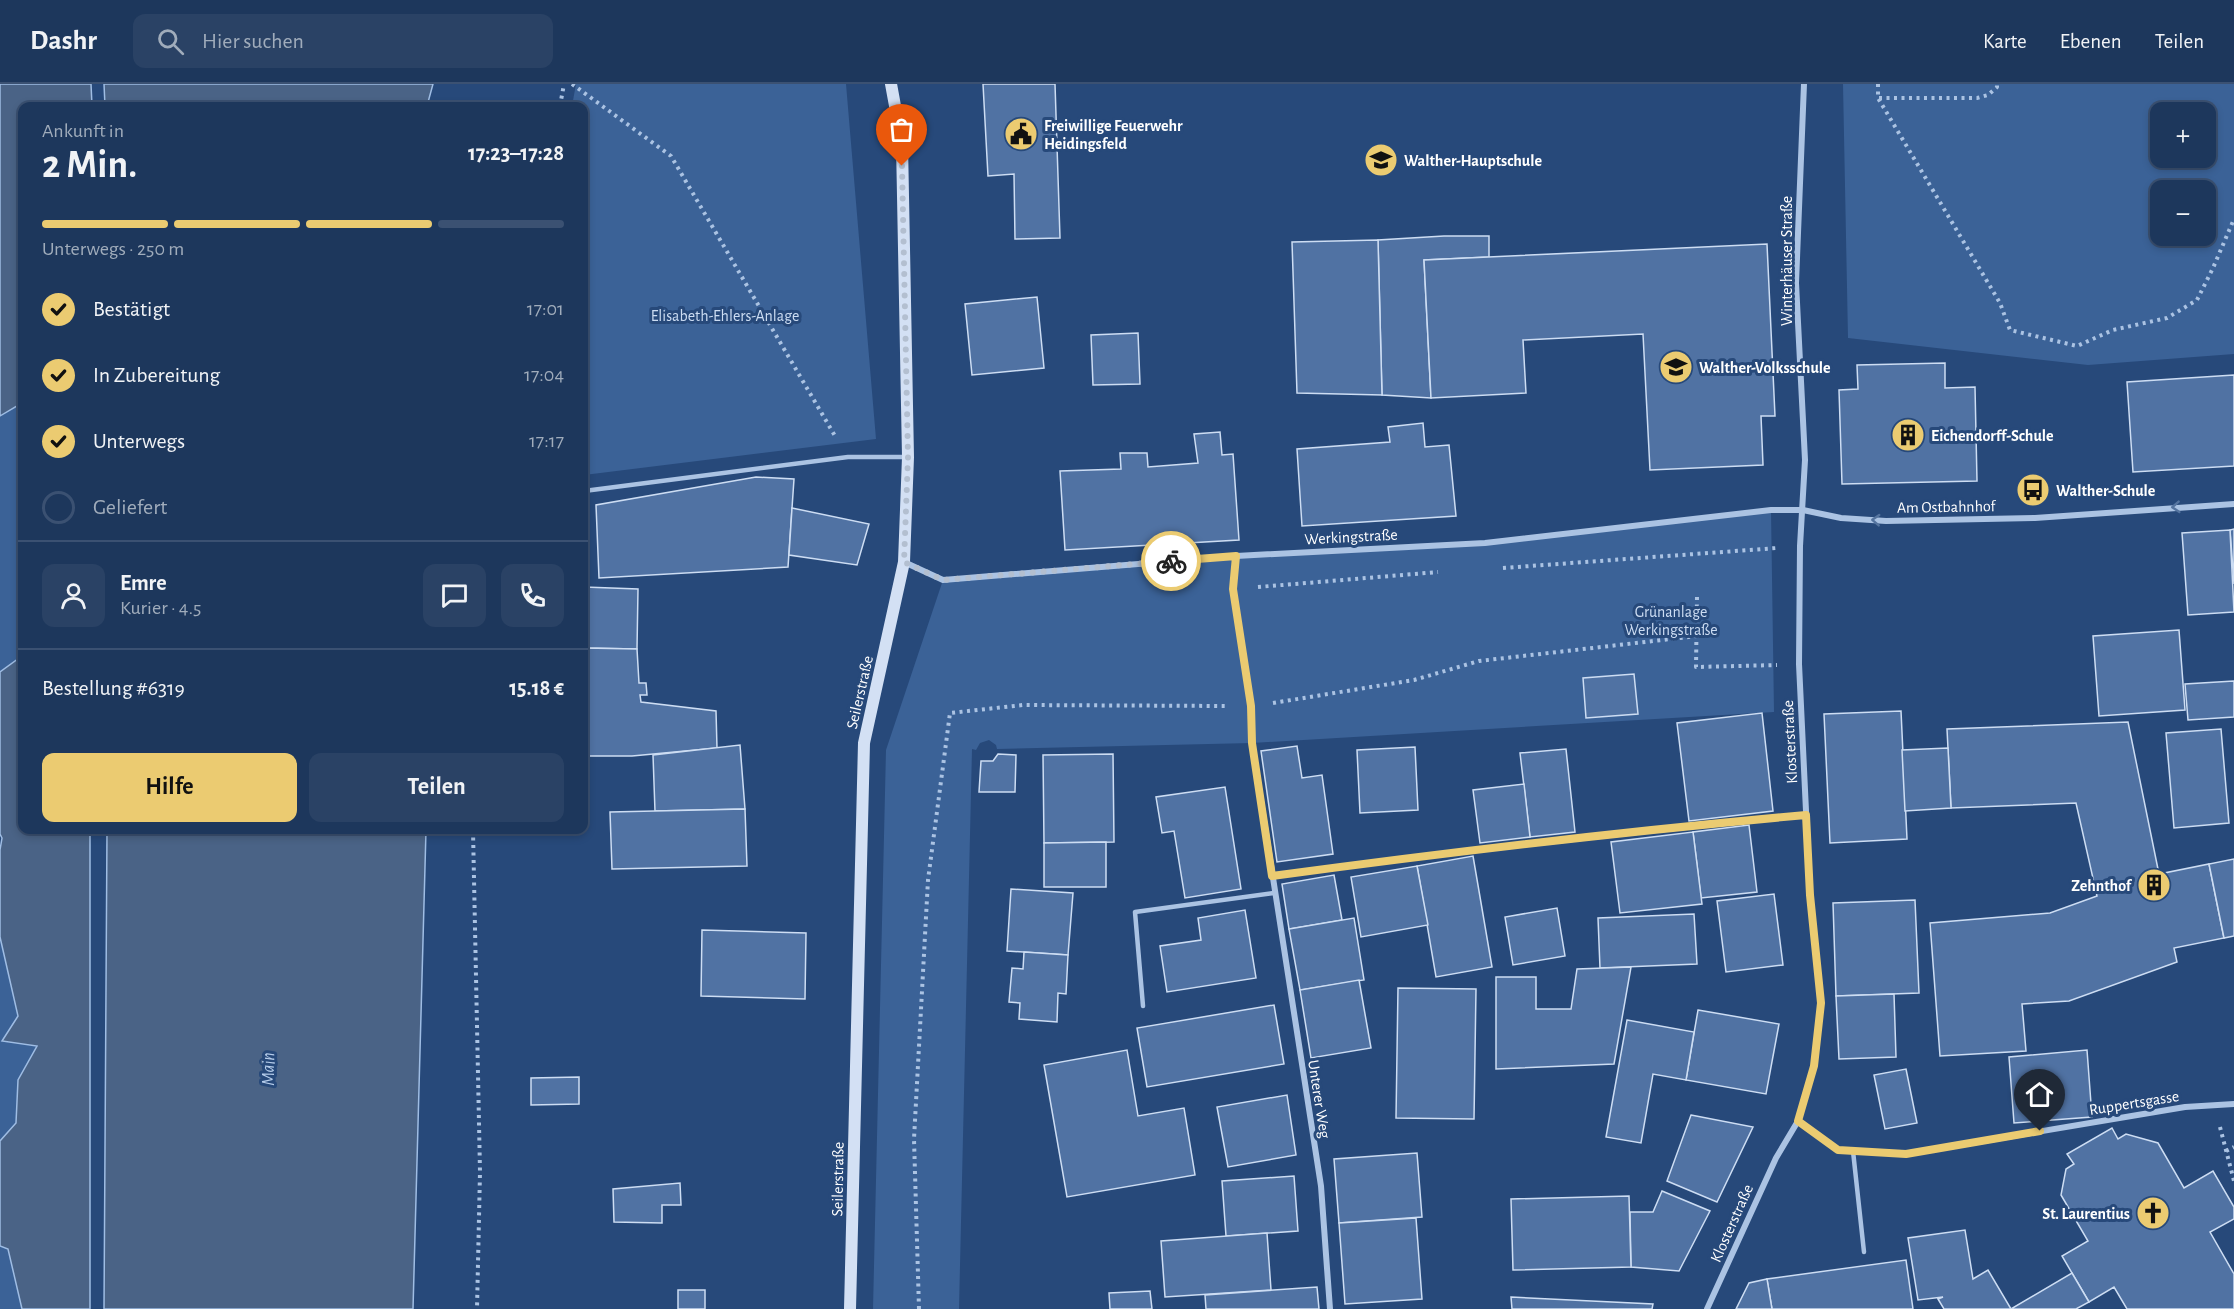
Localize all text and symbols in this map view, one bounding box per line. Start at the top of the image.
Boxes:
search box [133,14,553,68]
icon: search [154,25,187,58]
text: Dashr [30,27,97,55]
text: Hier suchen [202,30,304,52]
text: Karte [1983,31,2027,52]
text: Ebenen [2060,31,2122,52]
text: Teilen [2155,31,2204,52]
map controls [2150,102,2216,246]
button: + [2150,102,2216,168]
pin [876,104,927,166]
icon: bag [885,113,918,146]
public building icon: Freiwillige Feuerwehr Heidingsfeld [1003,116,1039,152]
place label: Freiwillige Feuerwehr Heidingsfeld [1044,118,1183,152]
text: Ankunft in [42,121,124,141]
text: 17:23–17:28 [468,142,564,164]
school or university icon: Walther-Hauptschule [1363,142,1399,178]
text: 2 Min. [42,146,137,185]
place label: Walther-Hauptschule [1404,153,1542,169]
button: − [2150,180,2216,246]
street label: Winterhäuser Straße [1779,196,1795,326]
text: Unterwegs · 250 m [42,239,184,259]
icon: check [42,293,75,326]
text: Bestätigt [93,298,170,320]
text: 17:01 [527,299,564,319]
park label: Elisabeth-Ehlers-Anlage [651,308,799,324]
school or university icon: Walther-Volksschule [1658,349,1694,385]
icon: check [42,359,75,392]
place label: Walther-Volksschule [1699,360,1831,376]
text: In Zubereitung [93,364,220,386]
text: 17:04 [524,365,564,385]
building icon: Eichendorff-Schule [1890,417,1926,453]
icon: check [42,425,75,458]
place label: Eichendorff-Schule [1931,428,2054,444]
text: Unterwegs [93,430,185,452]
text: 17:17 [529,431,564,451]
bus stop icon: Walther-Schule [2015,472,2051,508]
place label: Walther-Schule [2056,483,2156,499]
text: Geliefert [93,496,167,518]
street label: Am Ostbahnhof [1897,498,1997,516]
one-way arrow [2171,501,2180,514]
one-way arrow [1872,514,1881,527]
street label: Werkingstraße [1304,527,1398,547]
courier [1141,531,1201,591]
icon: bike [1155,545,1188,578]
button: person [42,564,105,627]
button: chat [423,564,486,627]
button: phone [501,564,564,627]
text: Emre [120,572,167,594]
text: Kurier · 4.5 [120,598,201,618]
park label: Grünanlage Werkingstraße [1624,604,1718,638]
street label: Seilerstraße [844,654,876,730]
text: Bestellung #6319 [42,677,185,699]
text: 15.18 € [509,677,564,699]
street label: Klosterstraße [1780,700,1800,784]
button: Hilfe [42,753,297,822]
button: Teilen [309,753,564,822]
building icon: Zehnthof [2136,867,2172,903]
place label: Zehnthof [2071,878,2133,894]
water label: Main [260,1052,278,1086]
street label: Unterer Weg [1305,1059,1333,1140]
pin [2014,1069,2065,1131]
icon: home [2023,1078,2056,1111]
street label: Ruppertsgasse [2088,1088,2180,1118]
street label: Seilerstraße [829,1142,847,1216]
street label: Klosterstraße [1708,1182,1756,1265]
church icon: St. Laurentius [2135,1195,2171,1231]
place label: St. Laurentius [2042,1206,2130,1222]

